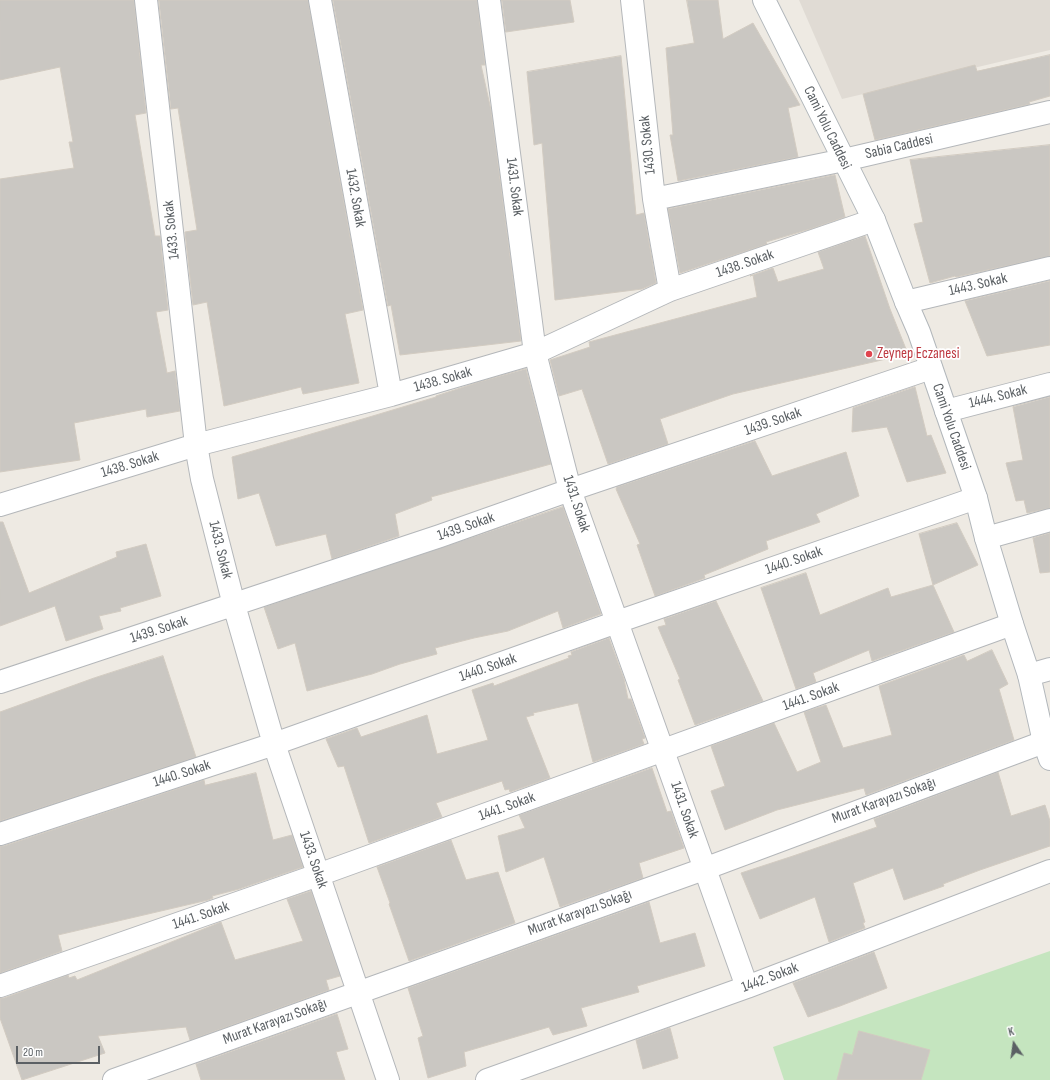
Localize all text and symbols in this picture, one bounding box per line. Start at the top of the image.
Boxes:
street label: Cami Yolu Caddesi [799,83,855,173]
street label: 1430. Sokak [636,115,660,175]
street label: Sabia Caddesi [863,130,935,164]
street label: 1431. Sokak [501,157,527,217]
street label: 1432. Sokak [341,167,369,229]
street label: 1433. Sokak [160,200,184,260]
street label: 1438. Sokak [714,246,776,282]
street label: 1443. Sokak [947,270,1009,300]
place label: Zeynep Eczanesi [877,345,959,363]
marker: Zeynep Eczanesi [864,349,874,359]
street label: 1438. Sokak [412,363,474,397]
street label: Cami Yolu Caddesi [928,381,974,473]
street label: 1444. Sokak [967,381,1029,413]
street label: 1439. Sokak [742,404,804,440]
street label: 1438. Sokak [99,448,161,482]
street label: 1431. Sokak [558,473,594,535]
street label: 1439. Sokak [435,509,497,545]
street label: 1433. Sokak [204,519,236,581]
street label: 1440. Sokak [763,543,825,579]
street label: 1439. Sokak [128,612,190,648]
street label: 1440. Sokak [457,650,519,686]
street label: 1441. Sokak [780,679,842,715]
street label: 1440. Sokak [151,756,213,792]
street label: Murat Karayazı Sokağı [830,774,938,828]
street label: 1431. Sokak [666,779,702,841]
street label: 1441. Sokak [476,789,538,825]
street label: 1433. Sokak [295,829,331,891]
street label: Murat Karayazı Sokağı [526,886,634,940]
street label: 1441. Sokak [170,898,232,934]
street label: 1442. Sokak [739,959,801,997]
street label: Murat Karayazı Sokağı [221,995,329,1049]
north arrow [994,1024,1034,1064]
text: K [1007,1025,1015,1039]
scale bar [18,1038,102,1064]
text: 20 m [23,1045,43,1060]

